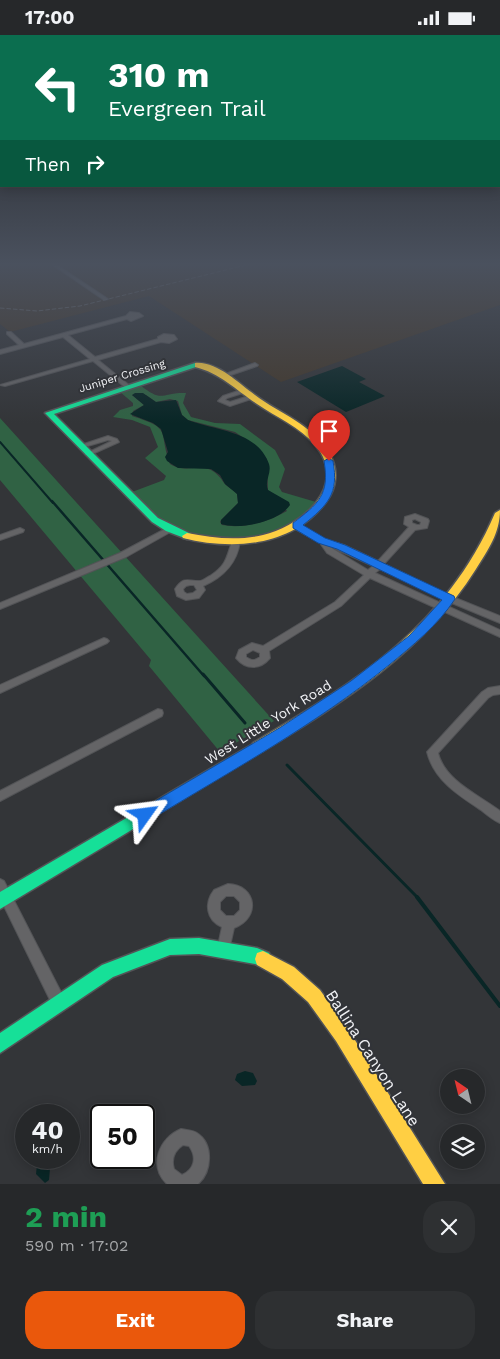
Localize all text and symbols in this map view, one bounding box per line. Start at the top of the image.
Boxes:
text: 17:00 [25,6,75,29]
text: 310 m [108,54,209,96]
icon: left [25,55,90,120]
text: Evergreen Trail [108,96,266,121]
icon: right [81,150,109,178]
text: Then [25,153,71,176]
street label: Juniper Crossing [77,357,167,395]
pin [308,410,350,461]
icon: arrive [315,417,343,445]
street label: West Little York Road [202,676,334,768]
position arrow [118,788,170,840]
street label: Ballina Canyon Lane [322,986,424,1130]
north arrow [440,1069,485,1114]
map controls [440,1069,485,1169]
speed limit sign: 50 [90,1104,155,1169]
text: 40 [31,1116,64,1145]
button: layers [440,1124,485,1169]
text: km/h [32,1142,63,1156]
text: 2 min [25,1199,107,1234]
button: close [423,1201,475,1253]
text: 590 m · 17:02 [25,1236,128,1255]
button: Exit [25,1291,245,1349]
button: Share [255,1291,475,1349]

